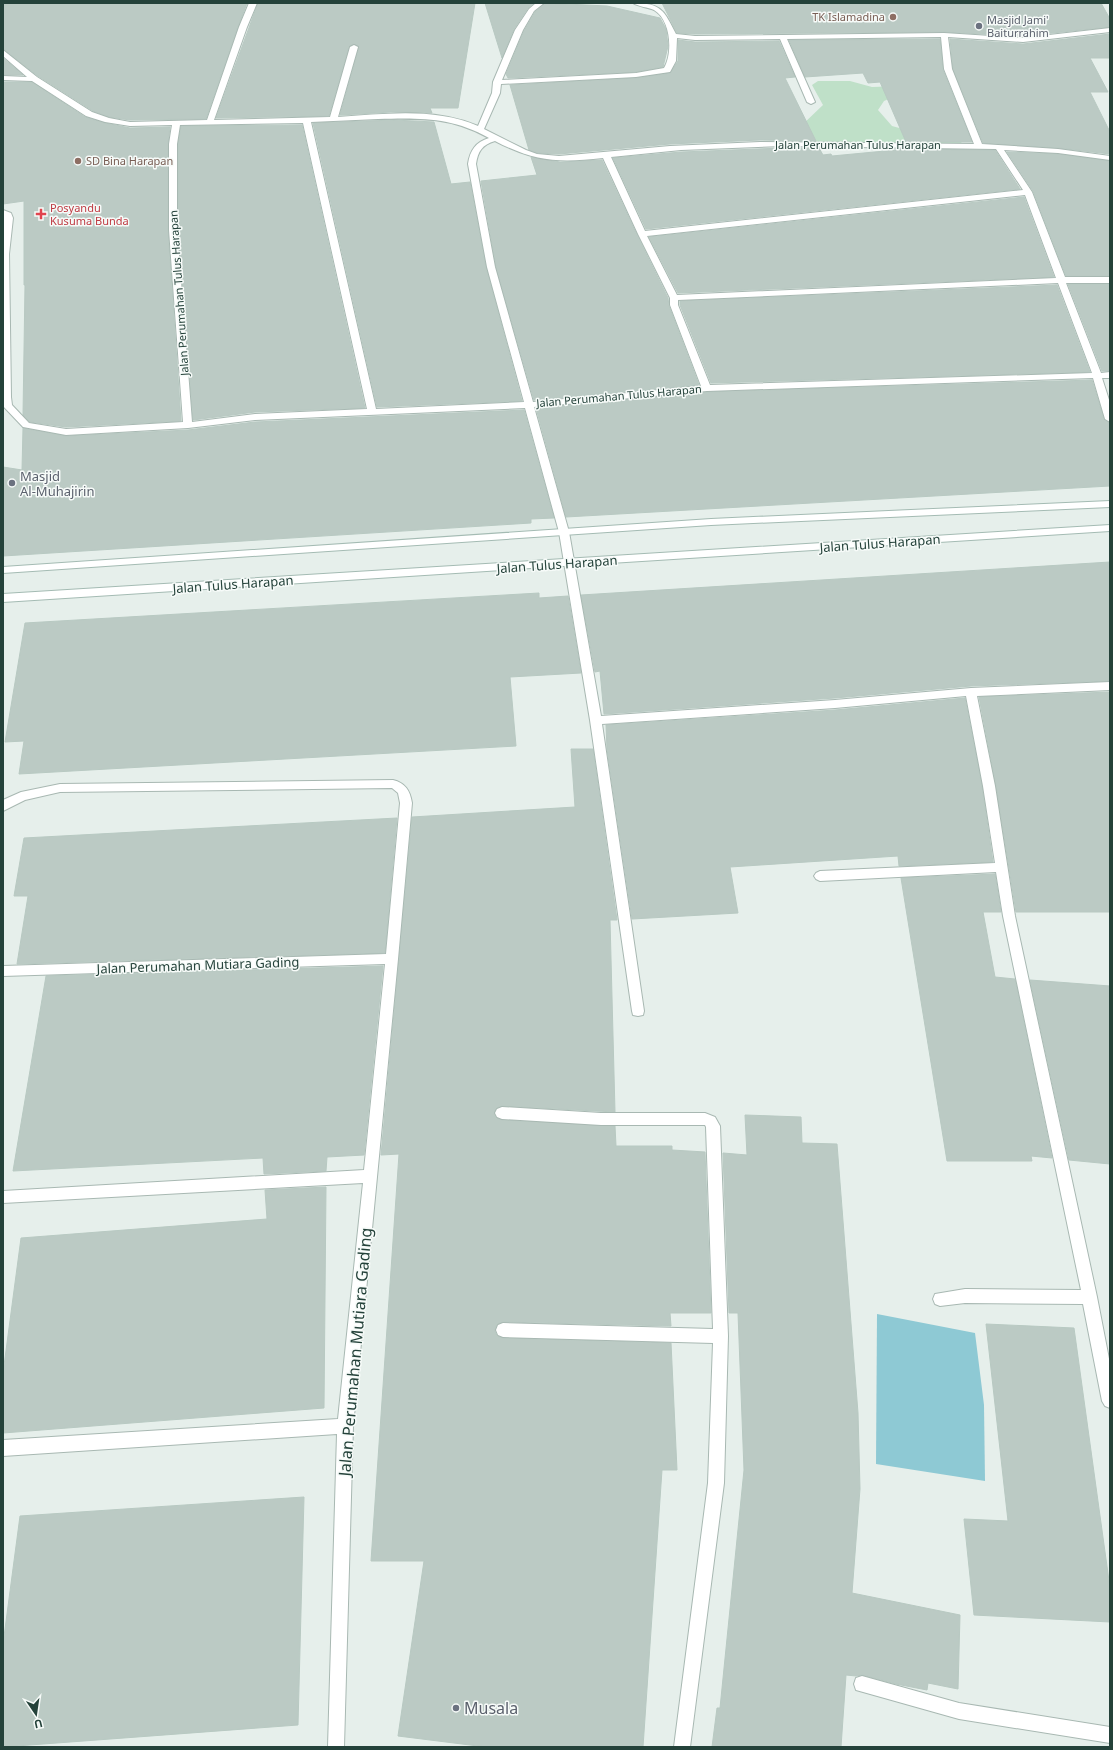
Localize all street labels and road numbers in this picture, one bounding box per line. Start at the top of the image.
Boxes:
street label: Jalan Perumahan Tulus Harapan [774,137,941,152]
street label: Jalan Perumahan Tulus Harapan [165,210,192,377]
street label: Jalan Perumahan Tulus Harapan [535,381,702,410]
street label: Jalan Tulus Harapan [817,530,941,556]
street label: Jalan Tulus Harapan [494,551,618,577]
street label: Jalan Tulus Harapan [170,571,294,597]
street label: Jalan Perumahan Mutiara Gading [94,952,300,978]
street label: Jalan Perumahan Mutiara Gading [333,1227,377,1479]

